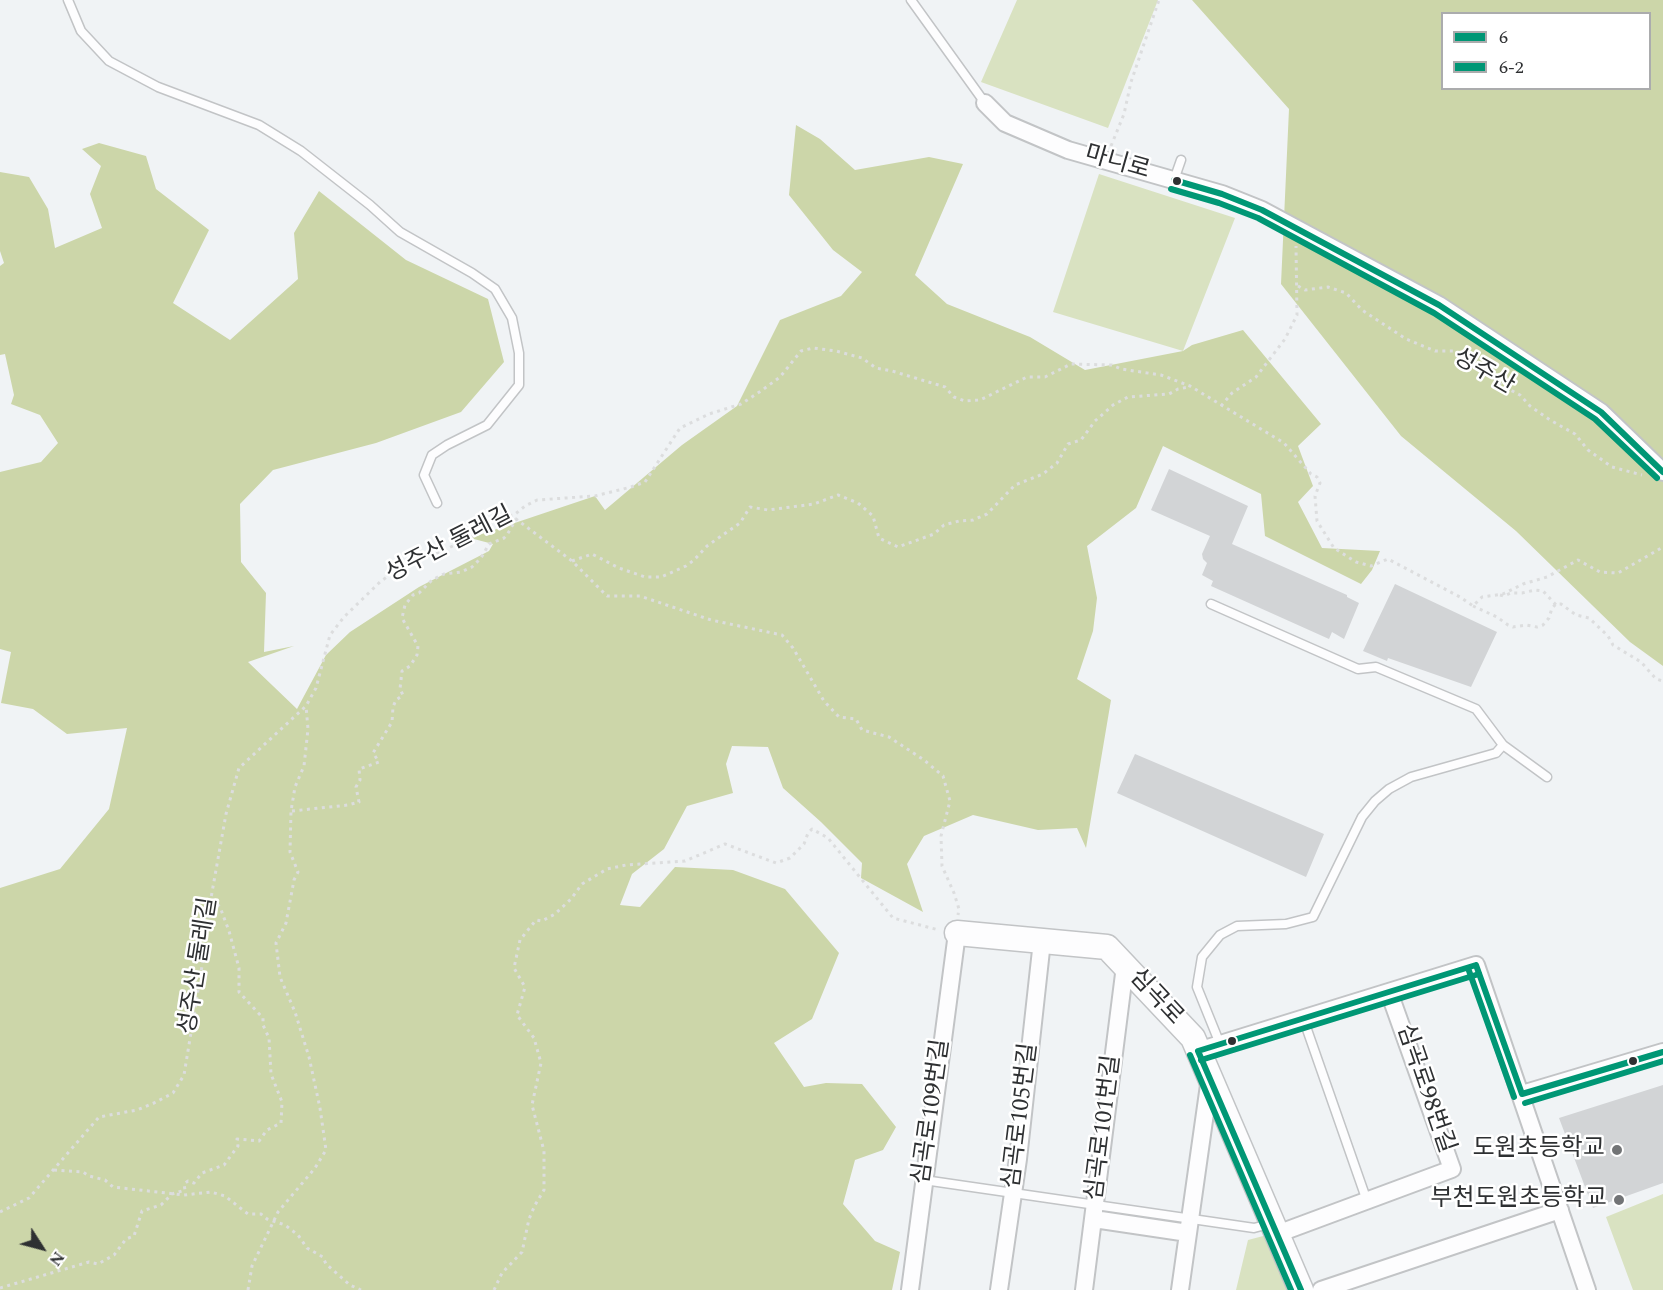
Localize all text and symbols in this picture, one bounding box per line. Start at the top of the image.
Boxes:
legend [1441,12,1651,90]
text: 6 [1499,24,1508,51]
text: 6-2 [1499,54,1524,81]
street label: 마니로 [1081,141,1153,187]
unlabelled marker [1171,175,1183,187]
street label: 성주산 [1447,344,1519,402]
street label: 성주산 둘레길 [382,502,518,590]
street label: 성주산 둘레길 [175,895,225,1037]
street label: 심곡로 [1122,964,1188,1032]
street label: 심곡로98번길 [1389,1021,1459,1157]
unlabelled marker [1226,1035,1238,1047]
street label: 심곡로109번길 [909,1038,957,1186]
street label: 심곡로105번길 [999,1042,1045,1190]
street label: 심곡로101번길 [1082,1054,1128,1202]
unlabelled marker [1627,1055,1639,1067]
place label: 도원초등학교 [1473,1136,1605,1164]
marker: 도원초등학교 [1610,1143,1624,1157]
place label: 부천도원초등학교 [1430,1186,1607,1214]
marker: 부천도원초등학교 [1612,1193,1626,1207]
north arrow [12,1218,72,1278]
text: N [43,1246,70,1271]

